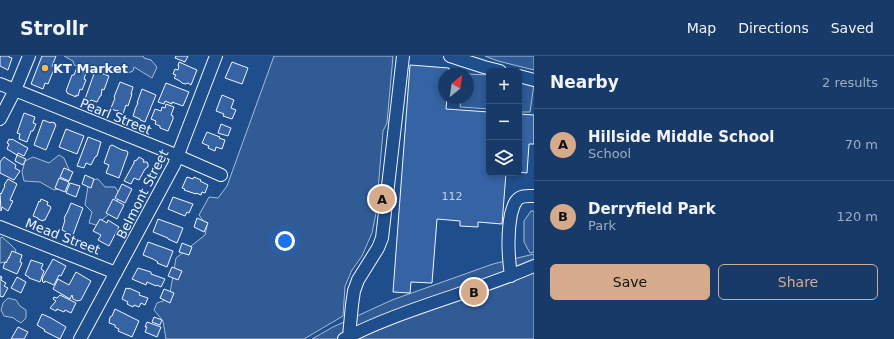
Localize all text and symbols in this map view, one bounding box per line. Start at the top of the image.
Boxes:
text: Strollr [20,17,88,39]
text: Map [687,20,716,36]
text: Directions [738,20,809,36]
text: Saved [831,20,874,36]
place label: KT Market [53,61,128,76]
marker: KT Market [40,63,50,73]
north arrow [438,68,474,104]
map controls [486,68,522,176]
button: + [486,68,522,104]
text: Nearby [550,72,619,92]
text: 2 results [822,75,878,90]
street label: Pearl Street [78,95,154,138]
button: − [486,104,522,140]
text: Hillside Middle School [588,128,774,146]
text: A [558,137,568,152]
text: 70 m [845,137,878,152]
button: layers [486,140,522,176]
text: School [588,146,631,161]
street label: Belmont Street [113,147,171,241]
pin: A [369,184,395,214]
house number: 112 [442,190,463,203]
text: Derryfield Park [588,200,716,218]
text: B [558,209,568,224]
text: 120 m [836,209,878,224]
street label: Mead Street [23,215,102,258]
text: Park [588,218,616,233]
your location [275,231,295,251]
button: Save [550,264,710,300]
button: Share [718,264,878,300]
pin: B [461,277,487,307]

